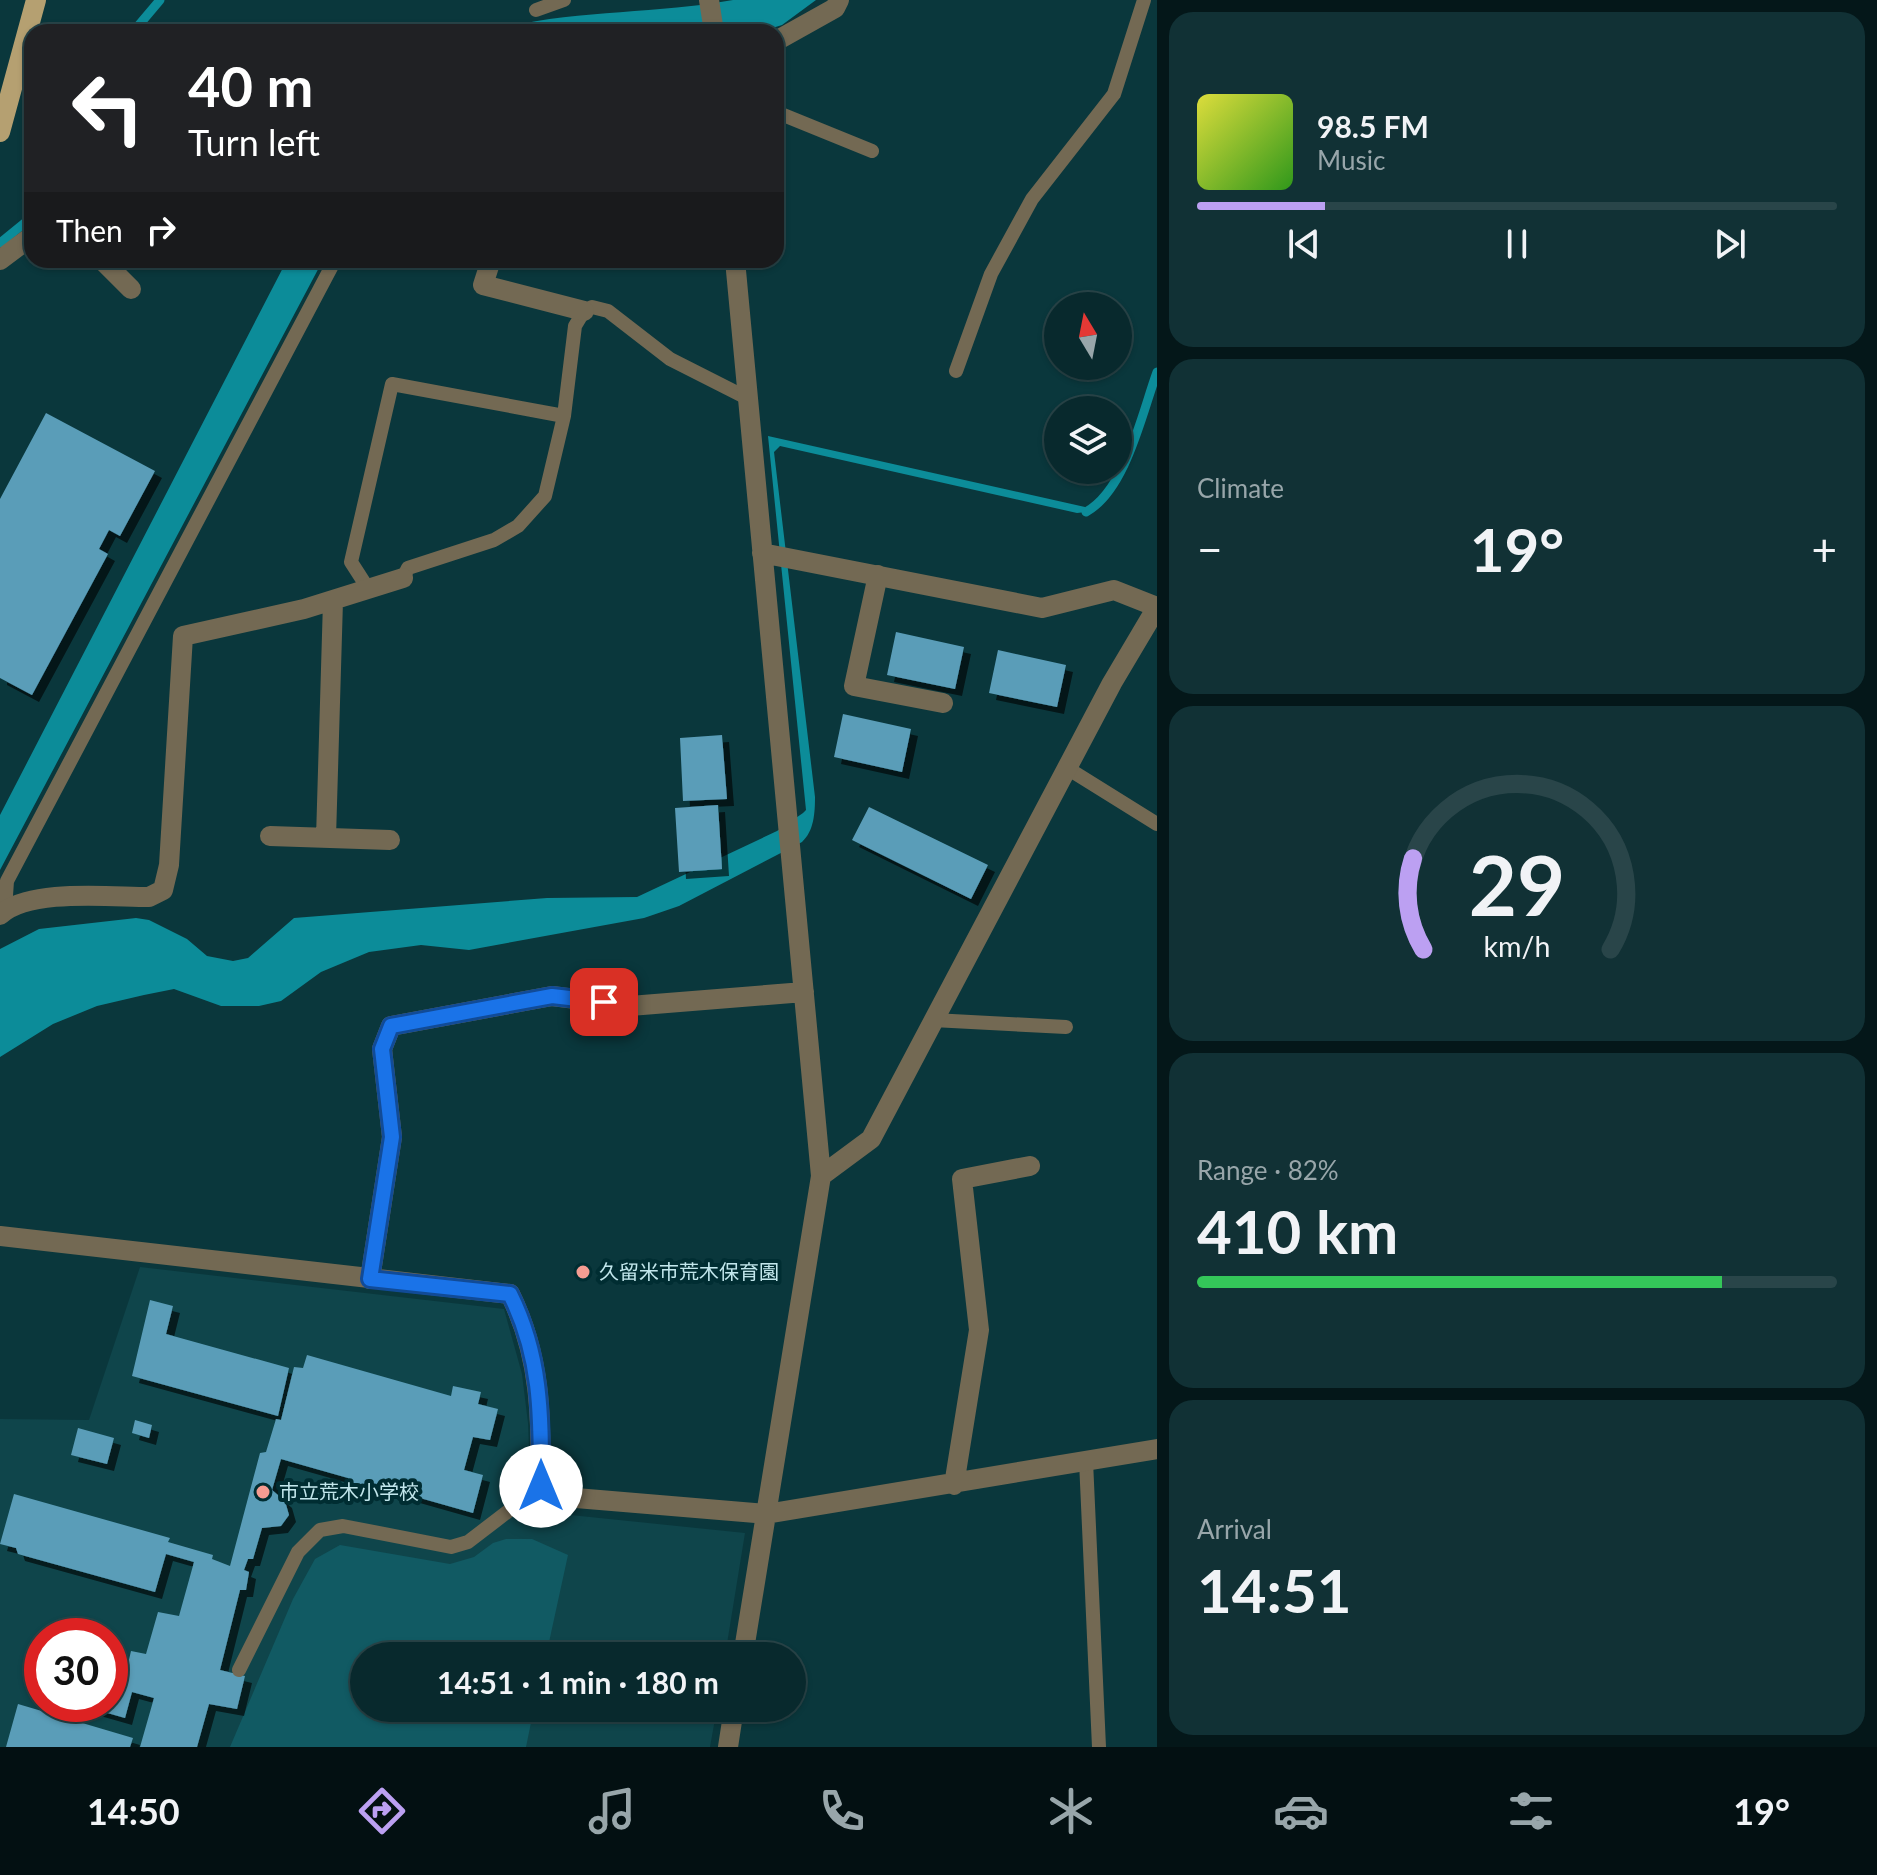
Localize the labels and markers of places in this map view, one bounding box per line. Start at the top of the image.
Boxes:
pin [570,968,638,1036]
place label: 久留米市荒木保育園 [599,1259,779,1283]
marker: 久留米市荒木保育園 [574,1263,592,1281]
place label: 市立荒木小学校 [279,1479,419,1503]
marker: 市立荒木小学校 [254,1483,272,1501]

